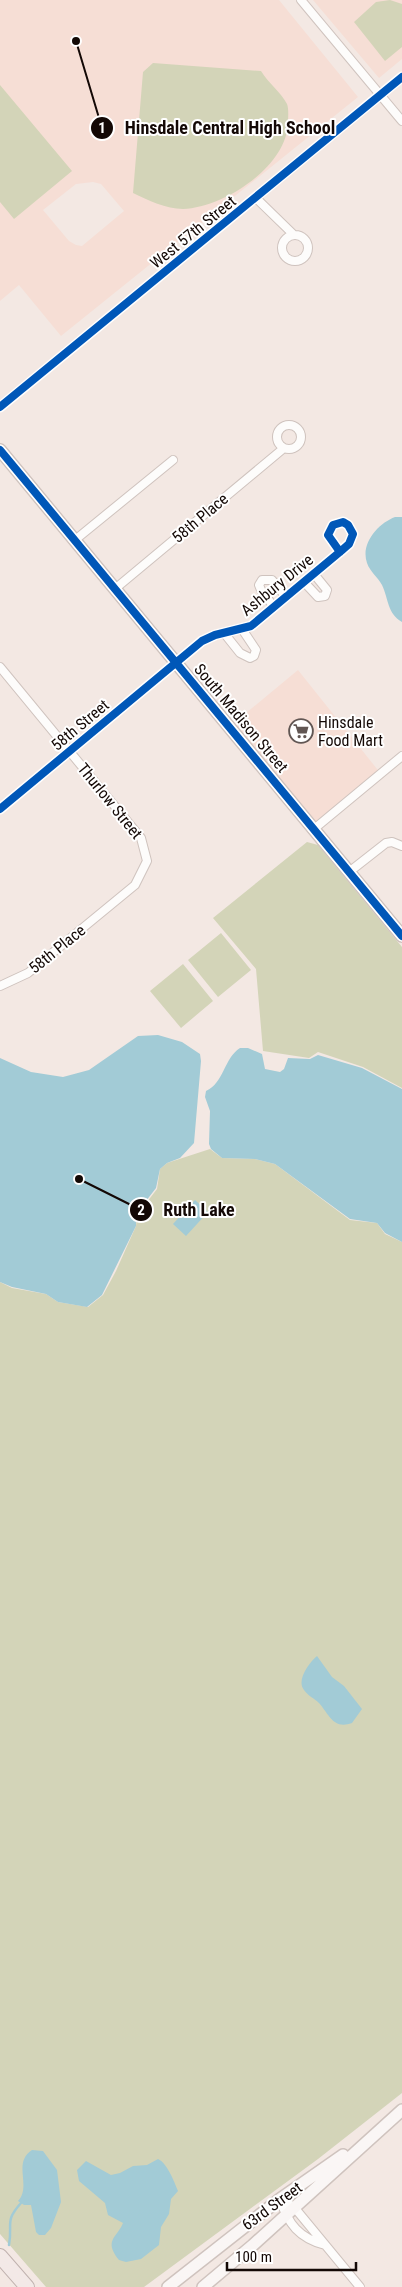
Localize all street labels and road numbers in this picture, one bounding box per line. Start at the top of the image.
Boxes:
street label: West 57th Street [146,192,240,272]
street label: 58th Place [168,489,232,547]
street label: Ashbury Drive [237,550,317,620]
street label: South Madison Street [190,660,292,776]
street label: 58th Street [47,695,113,755]
street label: Thurlow Street [74,759,146,843]
street label: 58th Place [25,921,89,977]
street label: 63rd Street [238,2178,306,2234]

